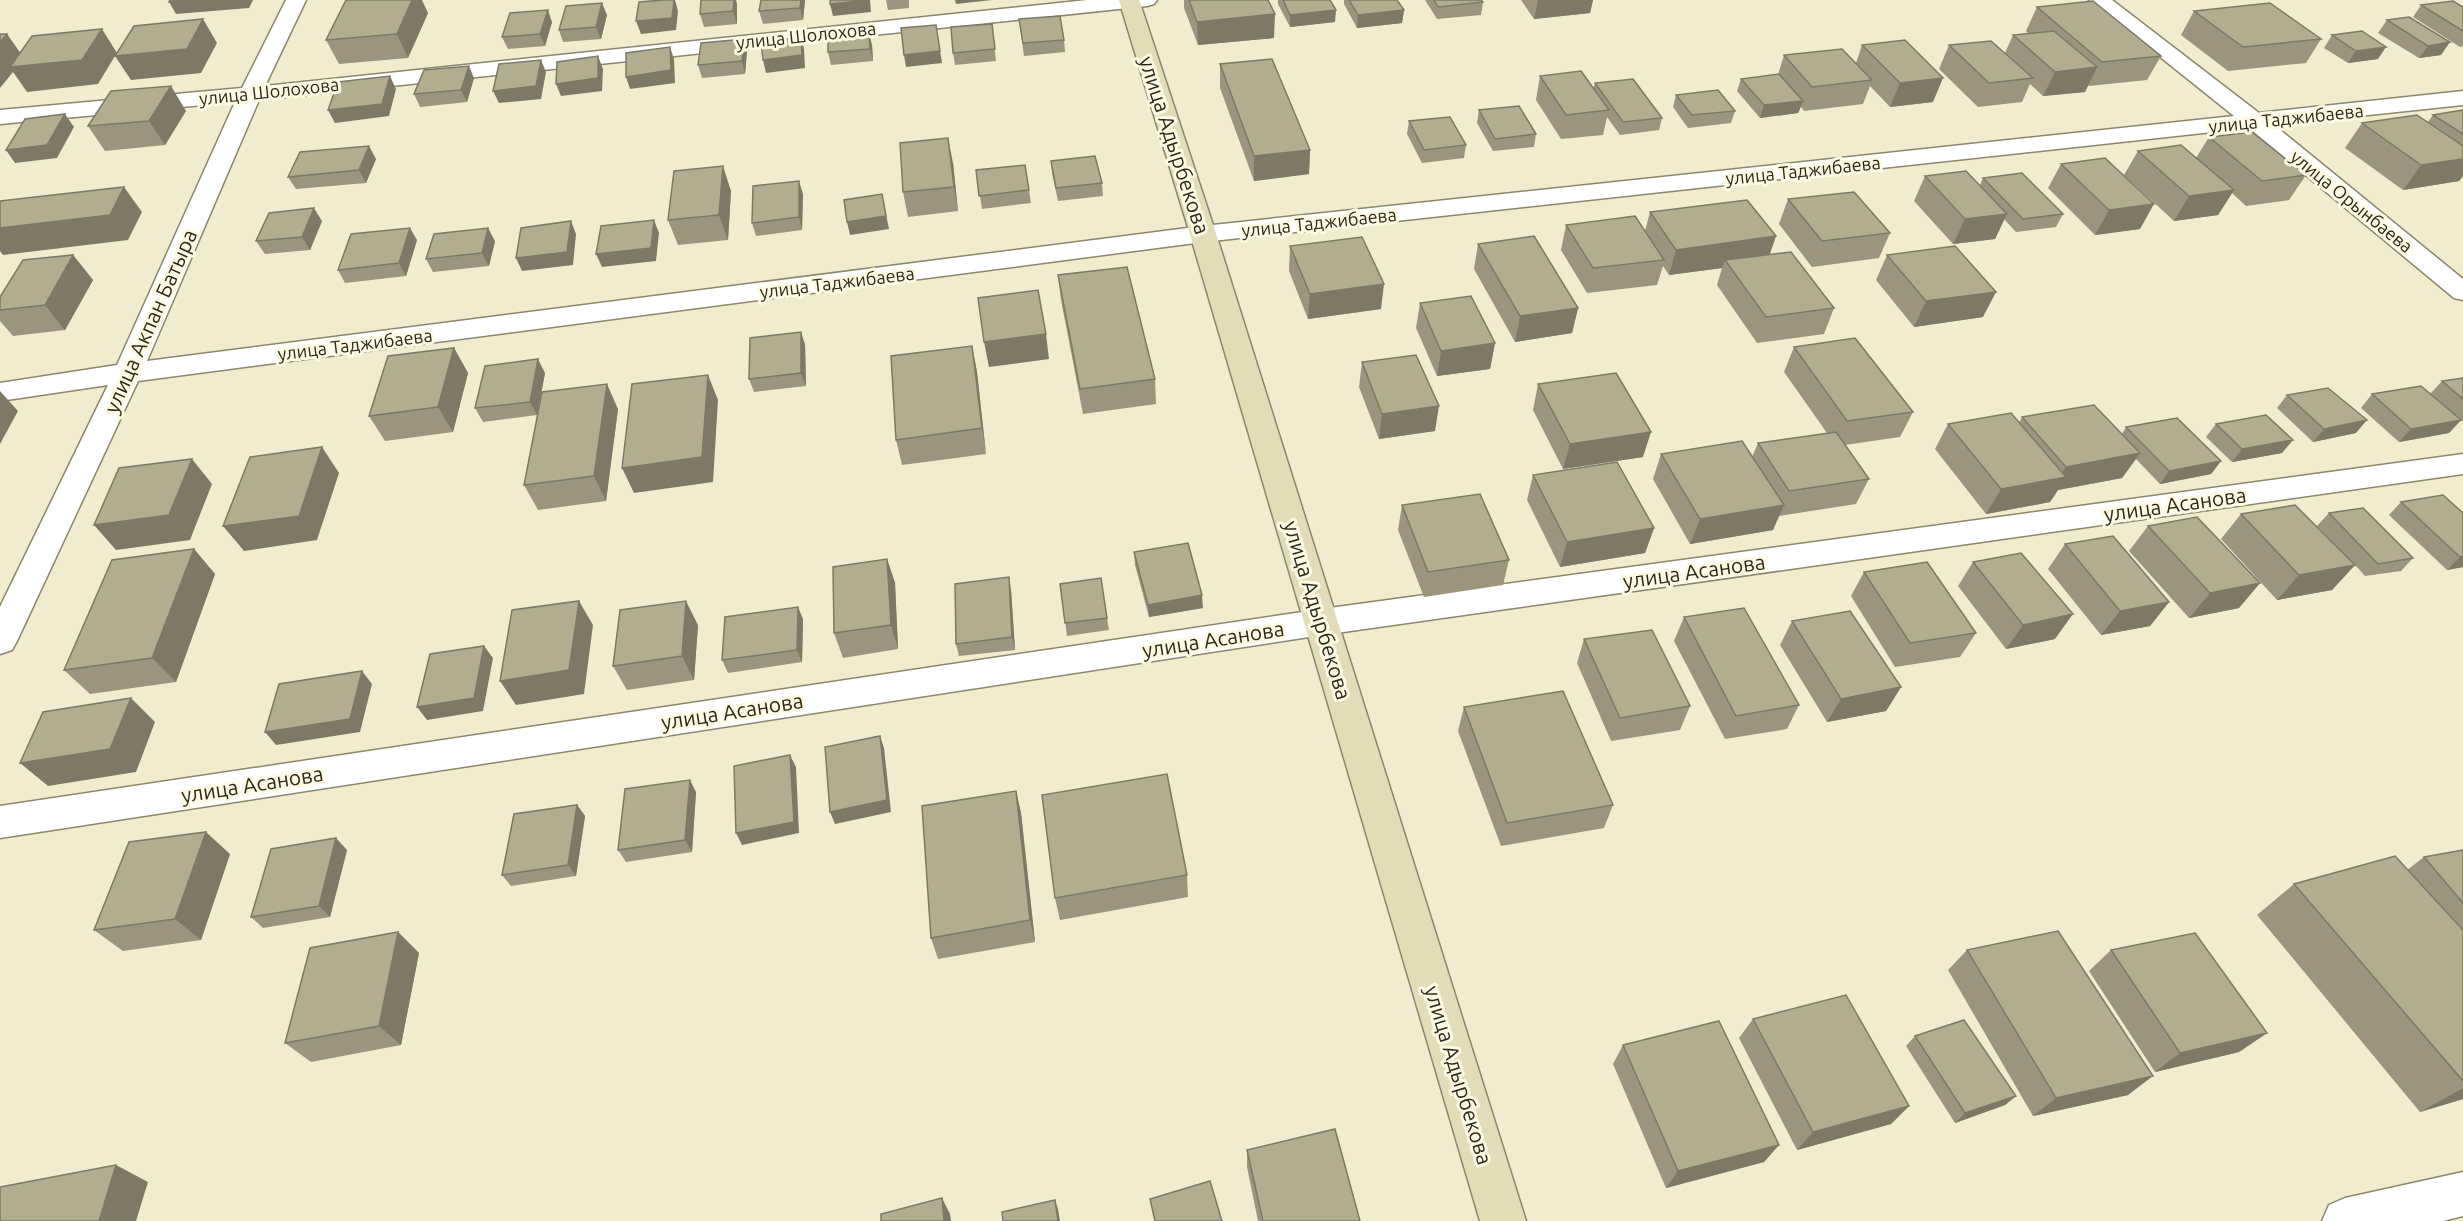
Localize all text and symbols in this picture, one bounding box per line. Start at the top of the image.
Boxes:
street label: улица Шолохова [735,18,877,52]
street label: улица Адырбекова [1135,53,1215,237]
street label: улица Шолохова [198,74,340,108]
street label: улица Таджибаева [2207,100,2365,136]
street label: улица Орынбаева [2287,146,2417,256]
street label: улица Таджибаева [1724,152,1882,188]
street label: улица Таджибаева [1240,204,1398,240]
street label: улица Акпан Батыра [99,225,201,417]
street label: улица Таджибаева [758,263,916,301]
street label: улица Таджибаева [276,325,434,363]
street label: улица Асанова [2102,482,2248,526]
street label: улица Адырбекова [1279,518,1357,702]
street label: улица Асанова [1621,549,1767,593]
street label: улица Асанова [1140,616,1286,662]
street label: улица Асанова [659,688,805,734]
street label: улица Асанова [179,761,325,807]
street label: улица Адырбекова [1420,983,1498,1167]

